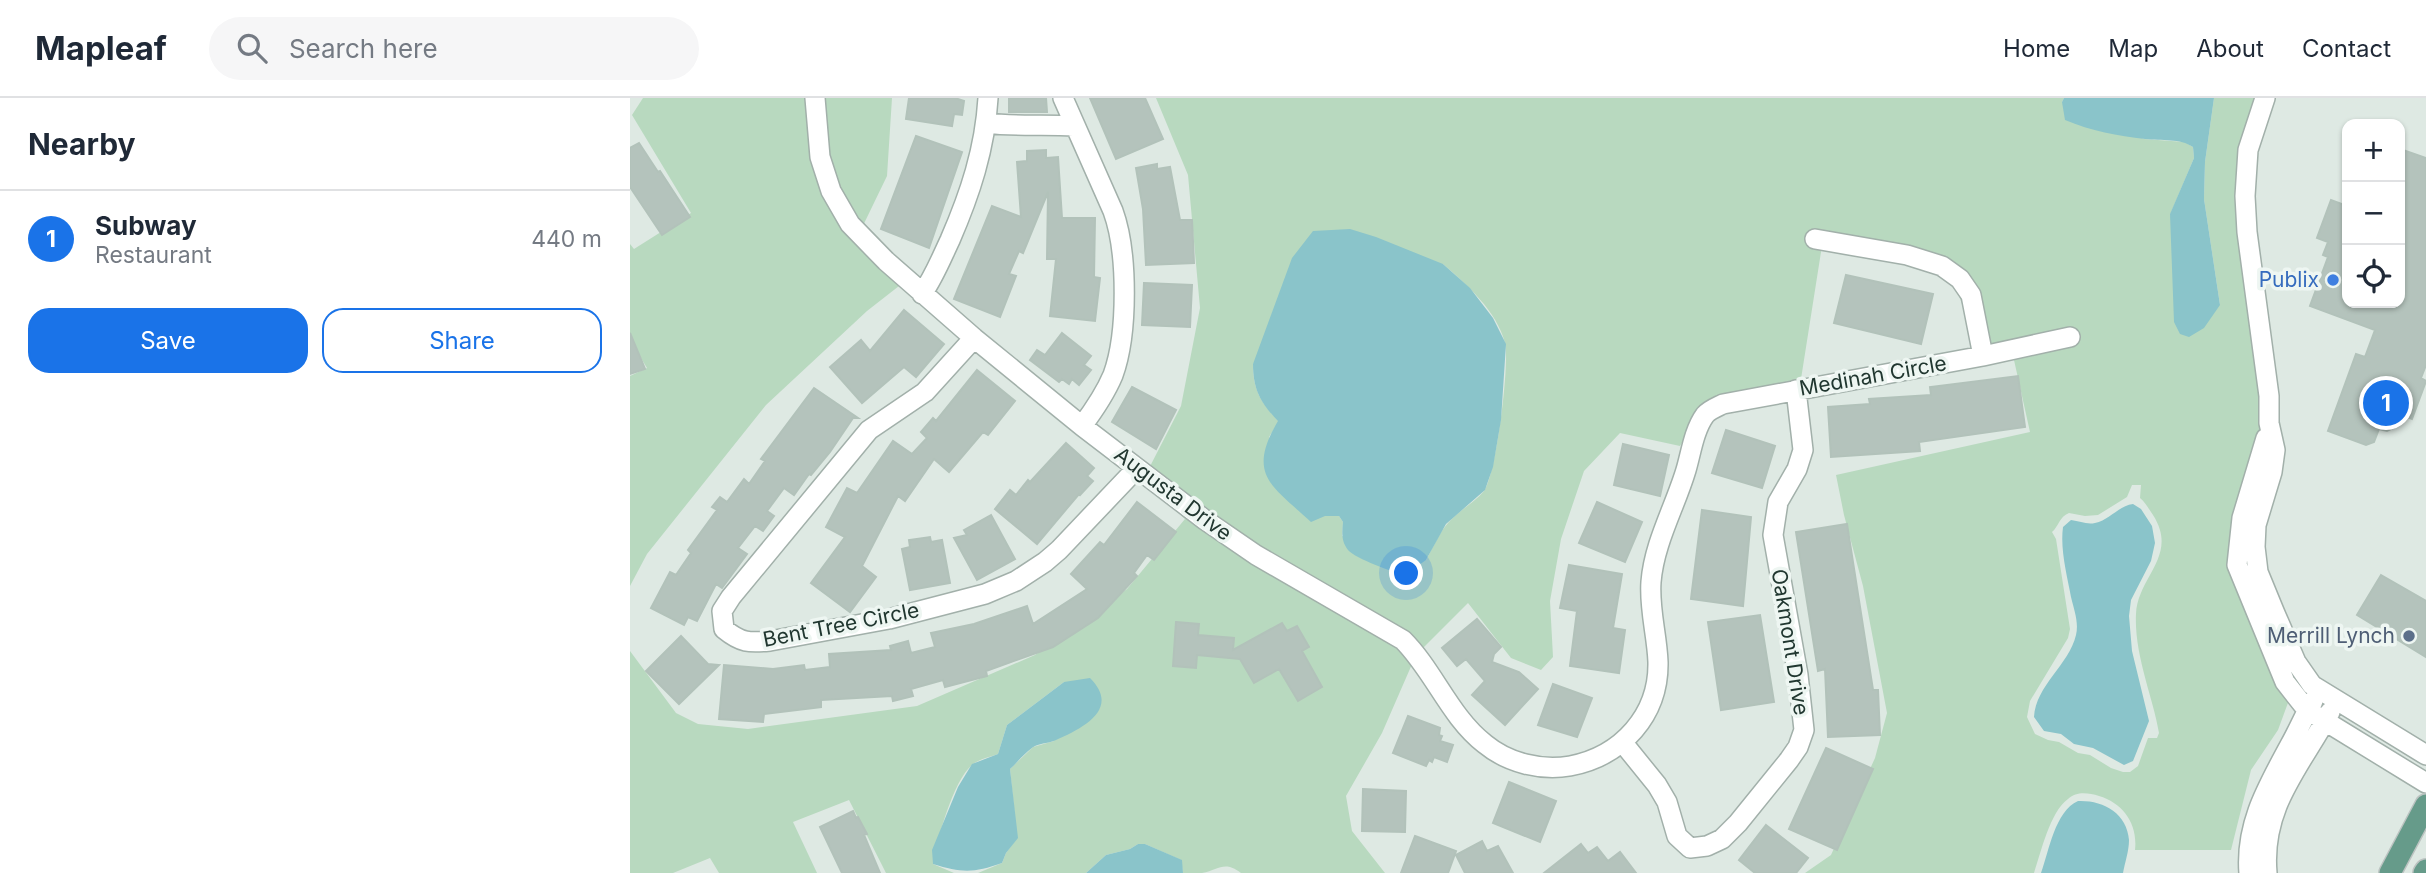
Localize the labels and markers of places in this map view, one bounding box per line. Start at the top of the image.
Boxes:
place label: Publix [2259,267,2319,292]
marker: Publix [2325,272,2341,288]
pin: 1 [2363,377,2409,429]
place label: Merrill Lynch [2267,623,2395,648]
marker: Merrill Lynch [2401,628,2417,644]

